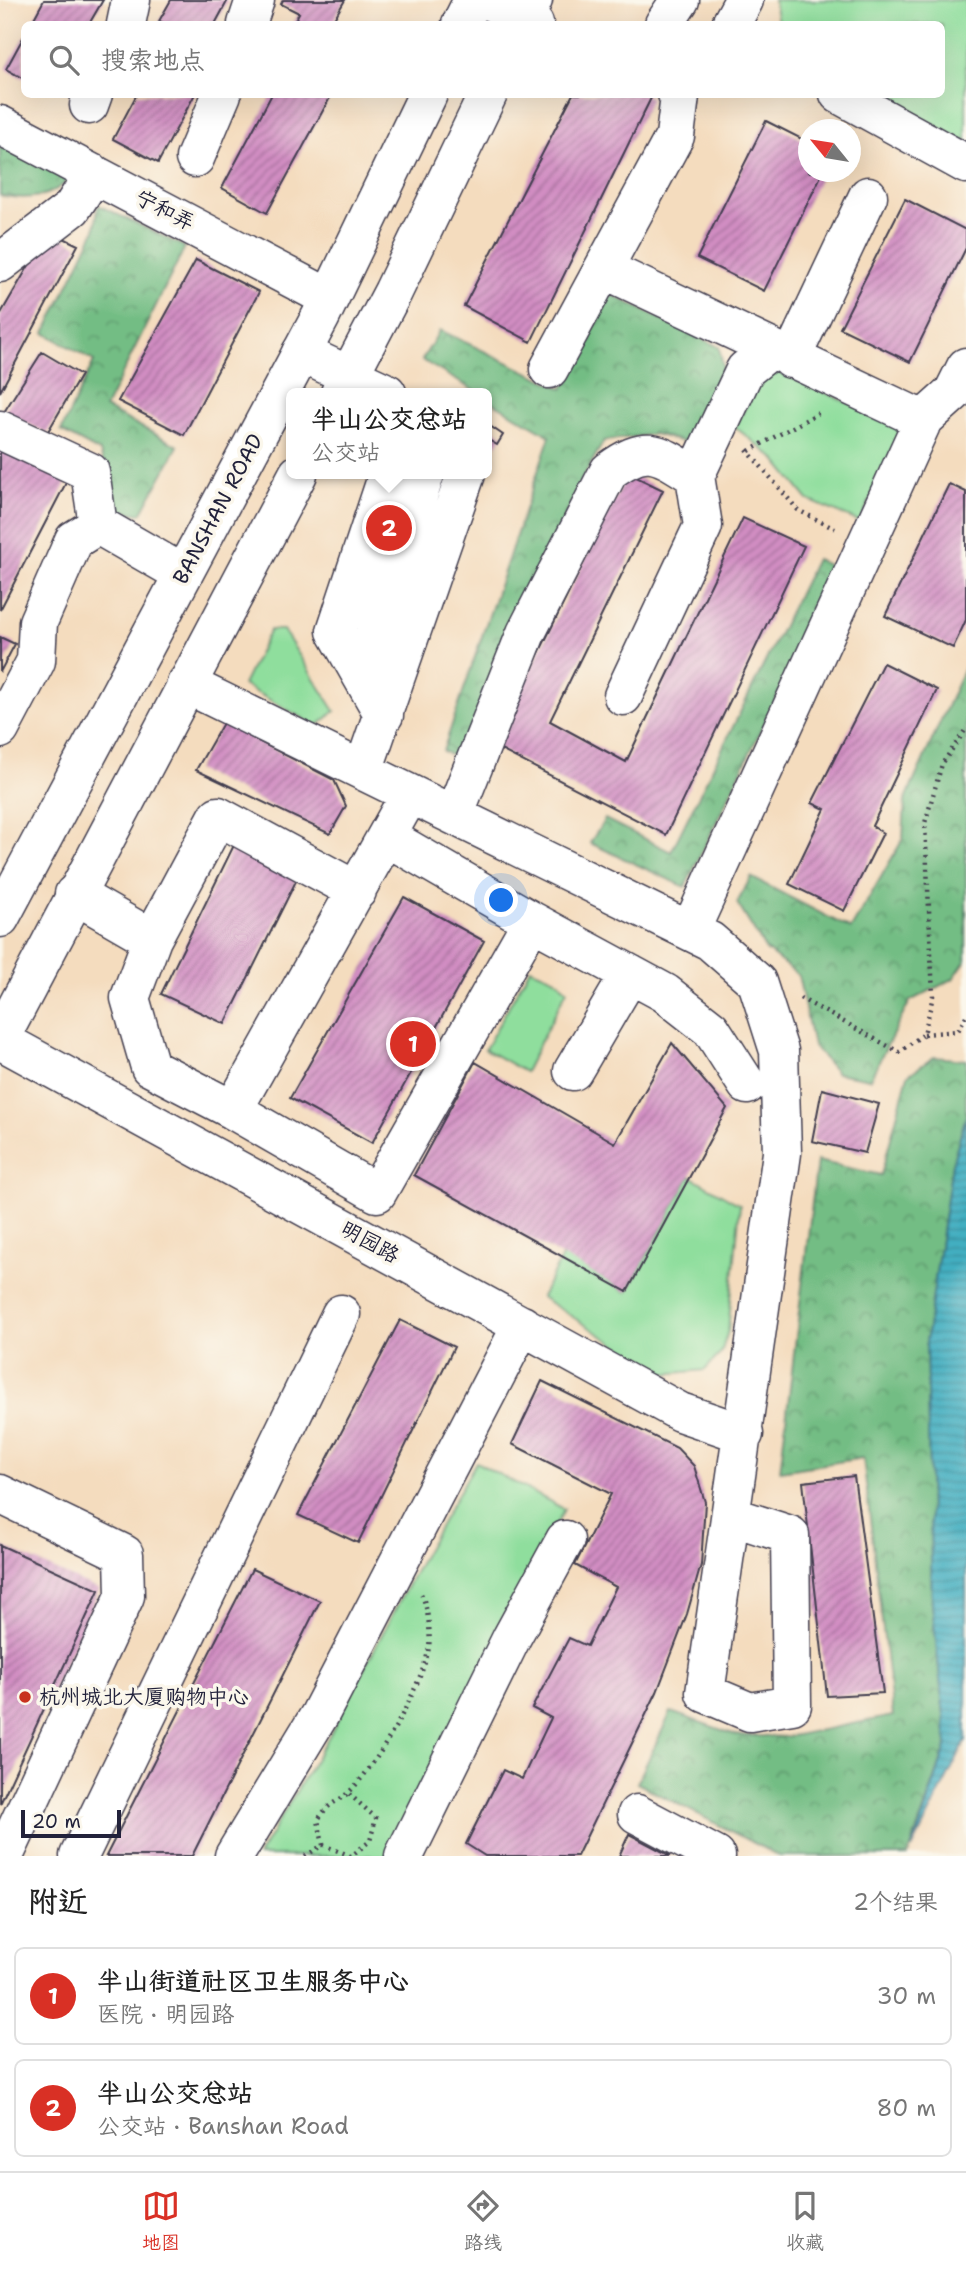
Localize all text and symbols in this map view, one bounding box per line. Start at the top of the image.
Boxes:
search box [21,21,945,98]
icon: search [45,41,83,79]
text: 搜索地点 [101,42,205,77]
north arrow [798,119,861,182]
street label: 宁和弄 [131,183,199,237]
popup [286,388,492,479]
text: 半山公交总站 [311,401,467,436]
street label: BANSHAN ROAD [167,429,269,589]
text: 公交站 [311,437,380,467]
pin: 2 [366,502,412,554]
your location [484,883,518,917]
pin: 1 [390,1018,436,1070]
street label: 明园路 [336,1214,404,1270]
place label: 杭州城北大厦购物中心 [39,1683,249,1711]
marker: 杭州城北大厦购物中心 [17,1689,33,1705]
scale bar [21,1807,121,1839]
text: 20 m [32,1809,81,1834]
text: 附近 [28,1881,88,1922]
text: 2个结果 [853,1887,938,1917]
text: 半山街道社区卫生服务中心 [97,1963,409,1998]
text: 1 [48,1981,58,2011]
text: 30 m [877,1981,936,2011]
text: 医院 · 明园路 [97,1999,234,2029]
text: 半山公交总站 [97,2075,253,2110]
text: 2 [45,2093,61,2123]
text: 80 m [877,2093,936,2123]
text: 公交站 · Banshan Road [97,2111,349,2141]
tab: 地图 [142,2187,180,2255]
tab: 路线 [464,2187,502,2255]
tab: 收藏 [786,2187,824,2255]

